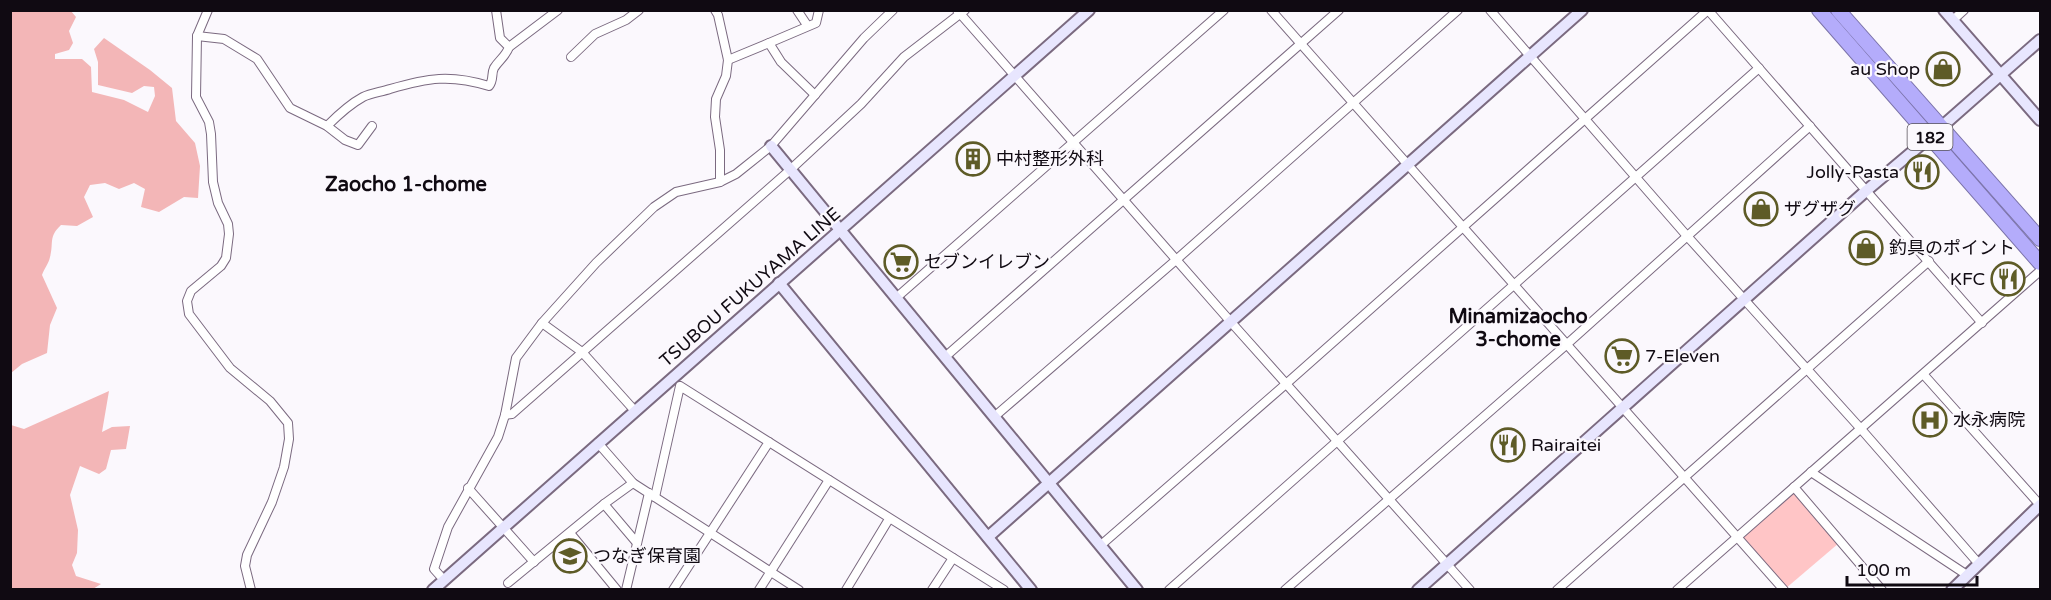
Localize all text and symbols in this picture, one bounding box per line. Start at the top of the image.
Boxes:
shop icon: au Shop [1925,51,1961,87]
place label: au Shop [1850,58,1920,80]
road number: 182 [1908,124,1952,150]
building icon: 中村整形外科 [955,141,991,177]
place label: 中村整形外科 [996,148,1104,170]
restaurant icon: Jolly-Pasta [1904,154,1940,190]
place label: Jolly-Pasta [1807,161,1899,183]
district label: Zaocho 1-chome [325,173,487,197]
shop icon: ザグザグ [1743,191,1779,227]
place label: ザグザグ [1784,198,1856,220]
street label: TSUBOU FUKUYAMA LINE [655,203,845,371]
shop icon: 釣具のポイント [1848,230,1884,266]
place label: 釣具のポイント [1889,237,2015,259]
supermarket icon: セブンイレブン [883,244,919,280]
place label: セブンイレブン [924,251,1050,273]
restaurant icon: KFC [1990,261,2026,297]
place label: KFC [1950,268,1985,290]
district label: Minamizaocho 3-chome [1448,305,1588,352]
supermarket icon: 7-Eleven [1604,338,1640,374]
place label: 7-Eleven [1645,345,1720,367]
hospital icon: 水永病院 [1912,402,1948,438]
place label: 水永病院 [1953,409,2025,431]
restaurant icon: Rairaitei [1490,427,1526,463]
place label: Rairaitei [1531,434,1601,456]
school or university icon: つなぎ保育園 [552,538,588,574]
place label: つなぎ保育園 [593,545,701,567]
scale bar [1847,549,1978,587]
text: 100 m [1856,559,1911,581]

